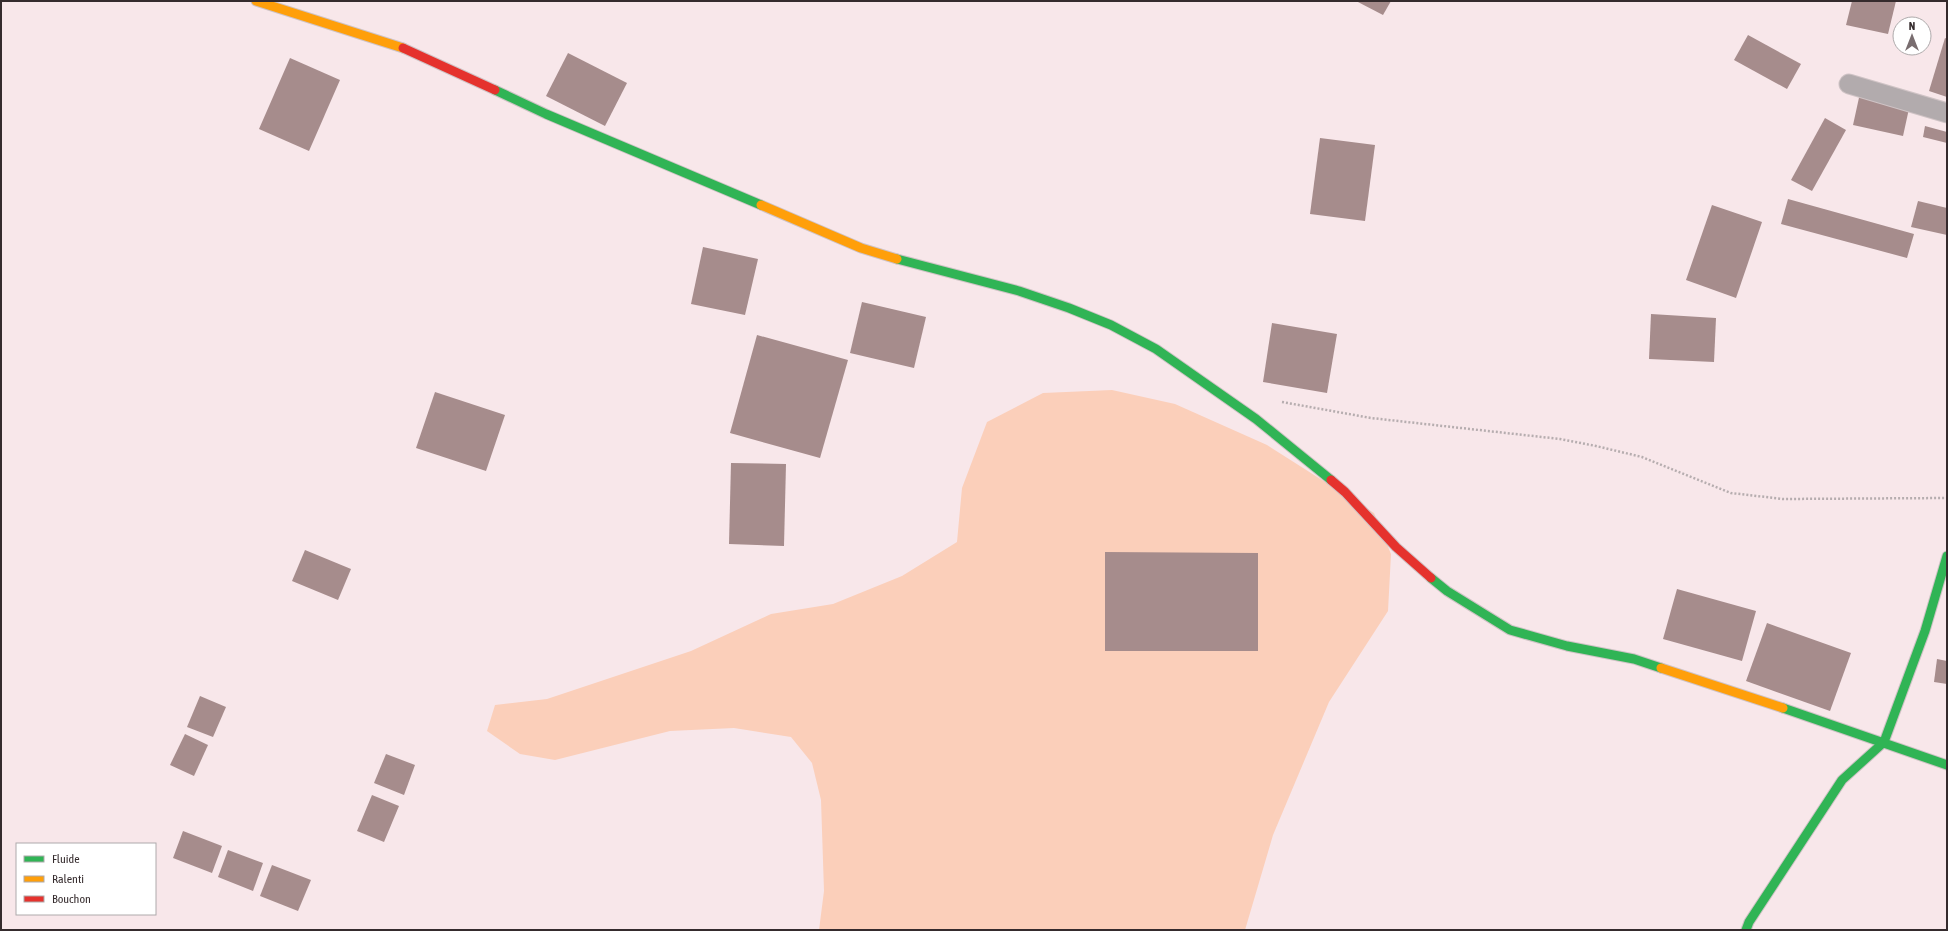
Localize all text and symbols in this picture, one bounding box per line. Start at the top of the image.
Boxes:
north arrow [1892,16,1932,56]
text: N [1909,20,1915,32]
legend [16,843,156,915]
text: Fluide [52,852,80,866]
text: Ralenti [52,872,84,886]
text: Bouchon [52,892,91,906]

